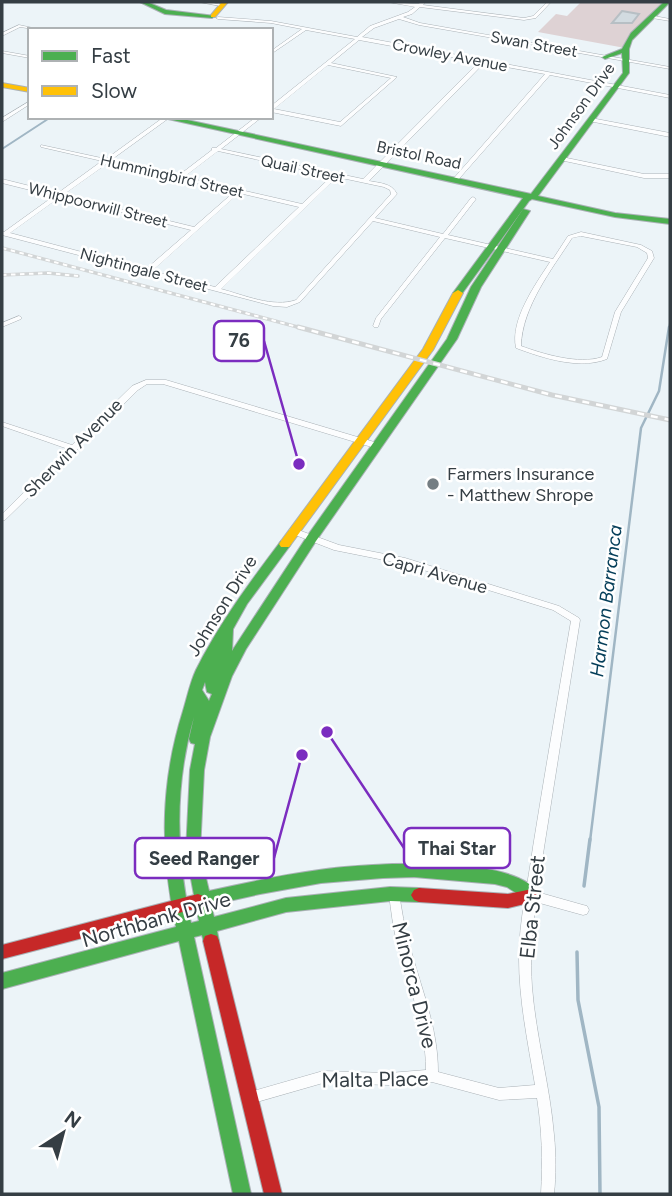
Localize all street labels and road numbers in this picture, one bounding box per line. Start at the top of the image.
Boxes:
street label: Swan Street [489,27,579,61]
street label: Crowley Avenue [391,35,510,76]
street label: Johnson Drive [543,59,619,153]
street label: Bristol Road [375,137,463,173]
street label: Hummingbird Street [98,150,246,202]
street label: Quail Street [259,151,347,187]
street label: Whippoorwill Street [26,178,170,232]
street label: Nightingale Street [78,244,210,296]
street label: Sherwin Avenue [19,394,127,502]
street label: Capri Avenue [380,547,490,599]
street label: Johnson Drive [182,551,262,660]
street label: Elba Street [514,854,550,960]
street label: Northbank Drive [79,886,233,952]
street label: Minorca Drive [387,919,443,1051]
street label: Malta Place [321,1066,429,1092]

